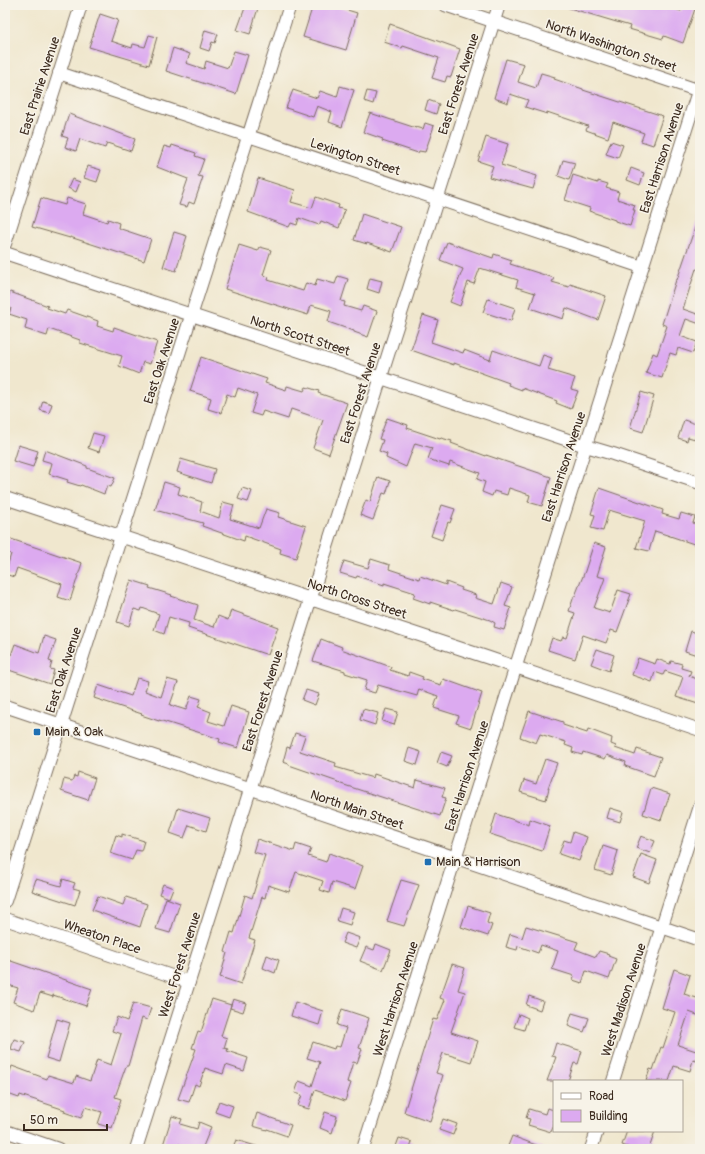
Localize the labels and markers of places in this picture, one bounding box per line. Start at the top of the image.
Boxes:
place label: Main & Oak [45,724,104,740]
marker: Main & Oak [32,727,42,737]
place label: Main & Harrison [436,854,521,870]
marker: Main & Harrison [423,857,433,867]

